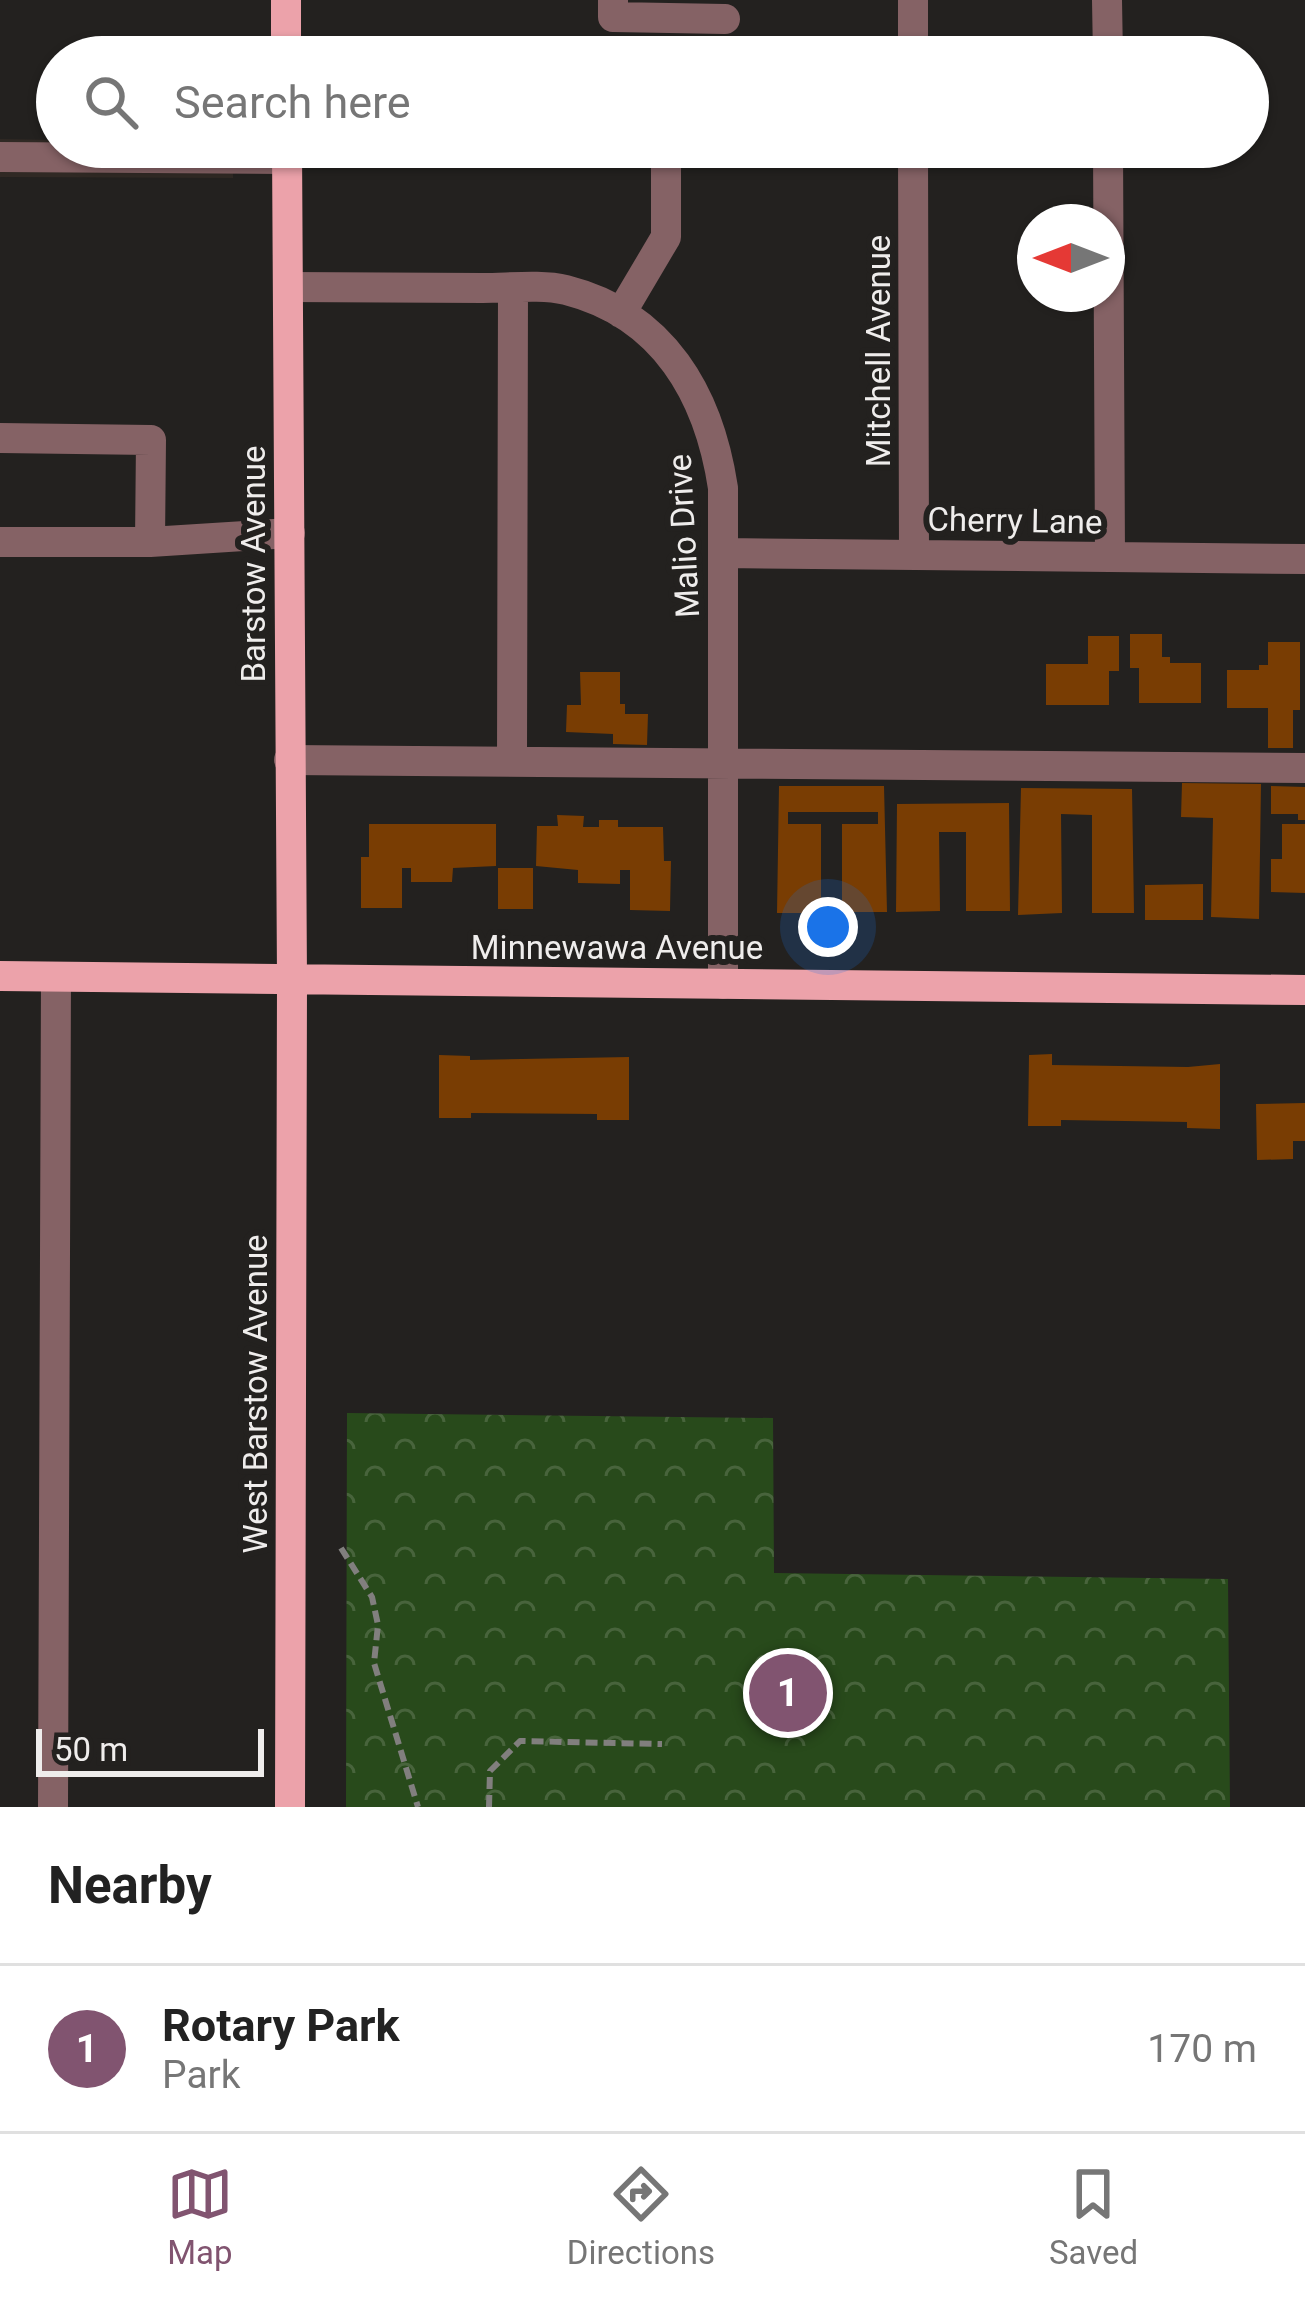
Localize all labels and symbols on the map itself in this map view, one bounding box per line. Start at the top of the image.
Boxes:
north arrow [1017,204,1125,312]
street label: Mitchell Avenue [859,235,898,467]
street label: Barstow Avenue [234,446,273,682]
street label: Malio Drive [660,453,707,619]
street label: Cherry Lane [927,499,1103,542]
your location [798,897,858,957]
street label: Minnewawa Avenue [471,928,763,967]
street label: West Barstow Avenue [236,1234,275,1554]
pin: 1 [749,1648,827,1738]
scale bar [36,1723,264,1776]

